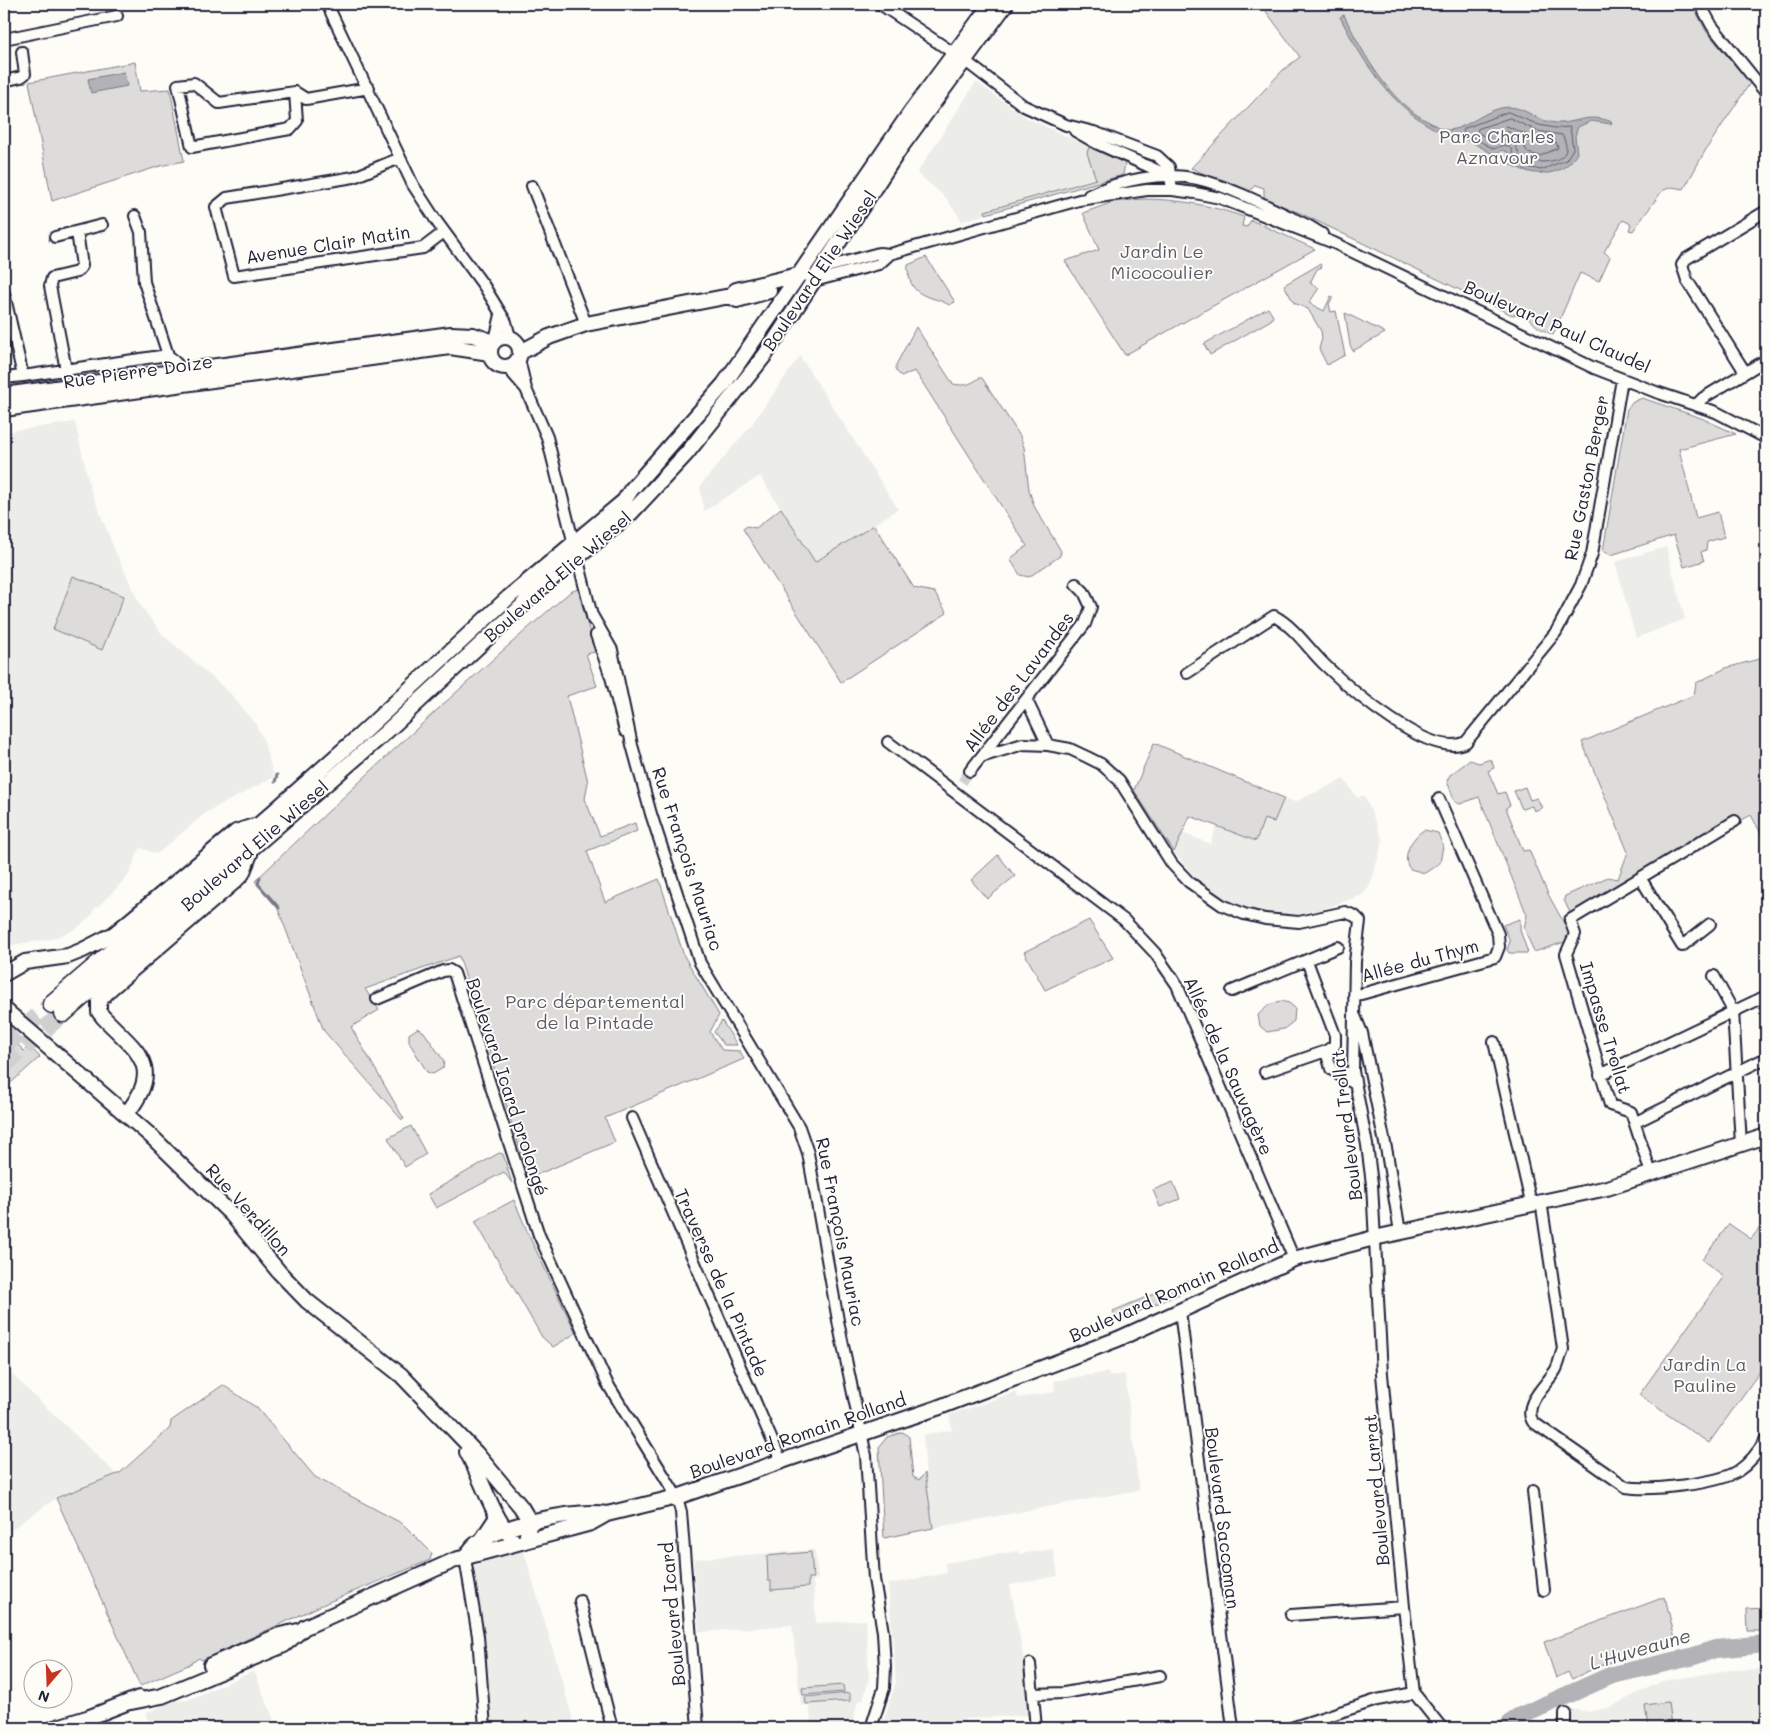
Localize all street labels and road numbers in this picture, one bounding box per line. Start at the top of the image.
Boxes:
street label: Boulevard Elie Wiesel [757,186,882,355]
street label: Avenue Clair Matin [244,219,412,269]
street label: Boulevard Paul Claudel [1460,274,1655,378]
street label: Rue Pierre Doize [62,349,214,393]
street label: Rue Gaston Berger [1558,393,1614,563]
street label: Boulevard Elie Wiesel [478,505,636,647]
street label: Allée des Lavandes [958,607,1079,756]
street label: Rue François Mauriac [647,764,729,954]
street label: Boulevard Elie Wiesel [175,774,333,916]
street label: Allée du Thym [1358,933,1481,987]
street label: Impasse Trollat [1574,959,1637,1097]
street label: Allée de la Sauvagère [1179,973,1279,1159]
street label: Boulevard Icard prolongé [461,975,555,1199]
street label: Boulevard Trollat [1325,1048,1367,1202]
street label: Rue François Mauriac [811,1135,871,1328]
street label: Rue Verdillon [201,1158,297,1261]
street label: Traverse de la Pintade [670,1185,774,1380]
street label: Boulevard Romain Rolland [1065,1233,1282,1347]
street label: Boulevard Romain Rolland [686,1387,909,1483]
street label: Boulevard Larrat [1357,1413,1395,1567]
street label: Boulevard Saccoman [1200,1426,1246,1610]
street label: Boulevard Icard [654,1541,690,1687]

